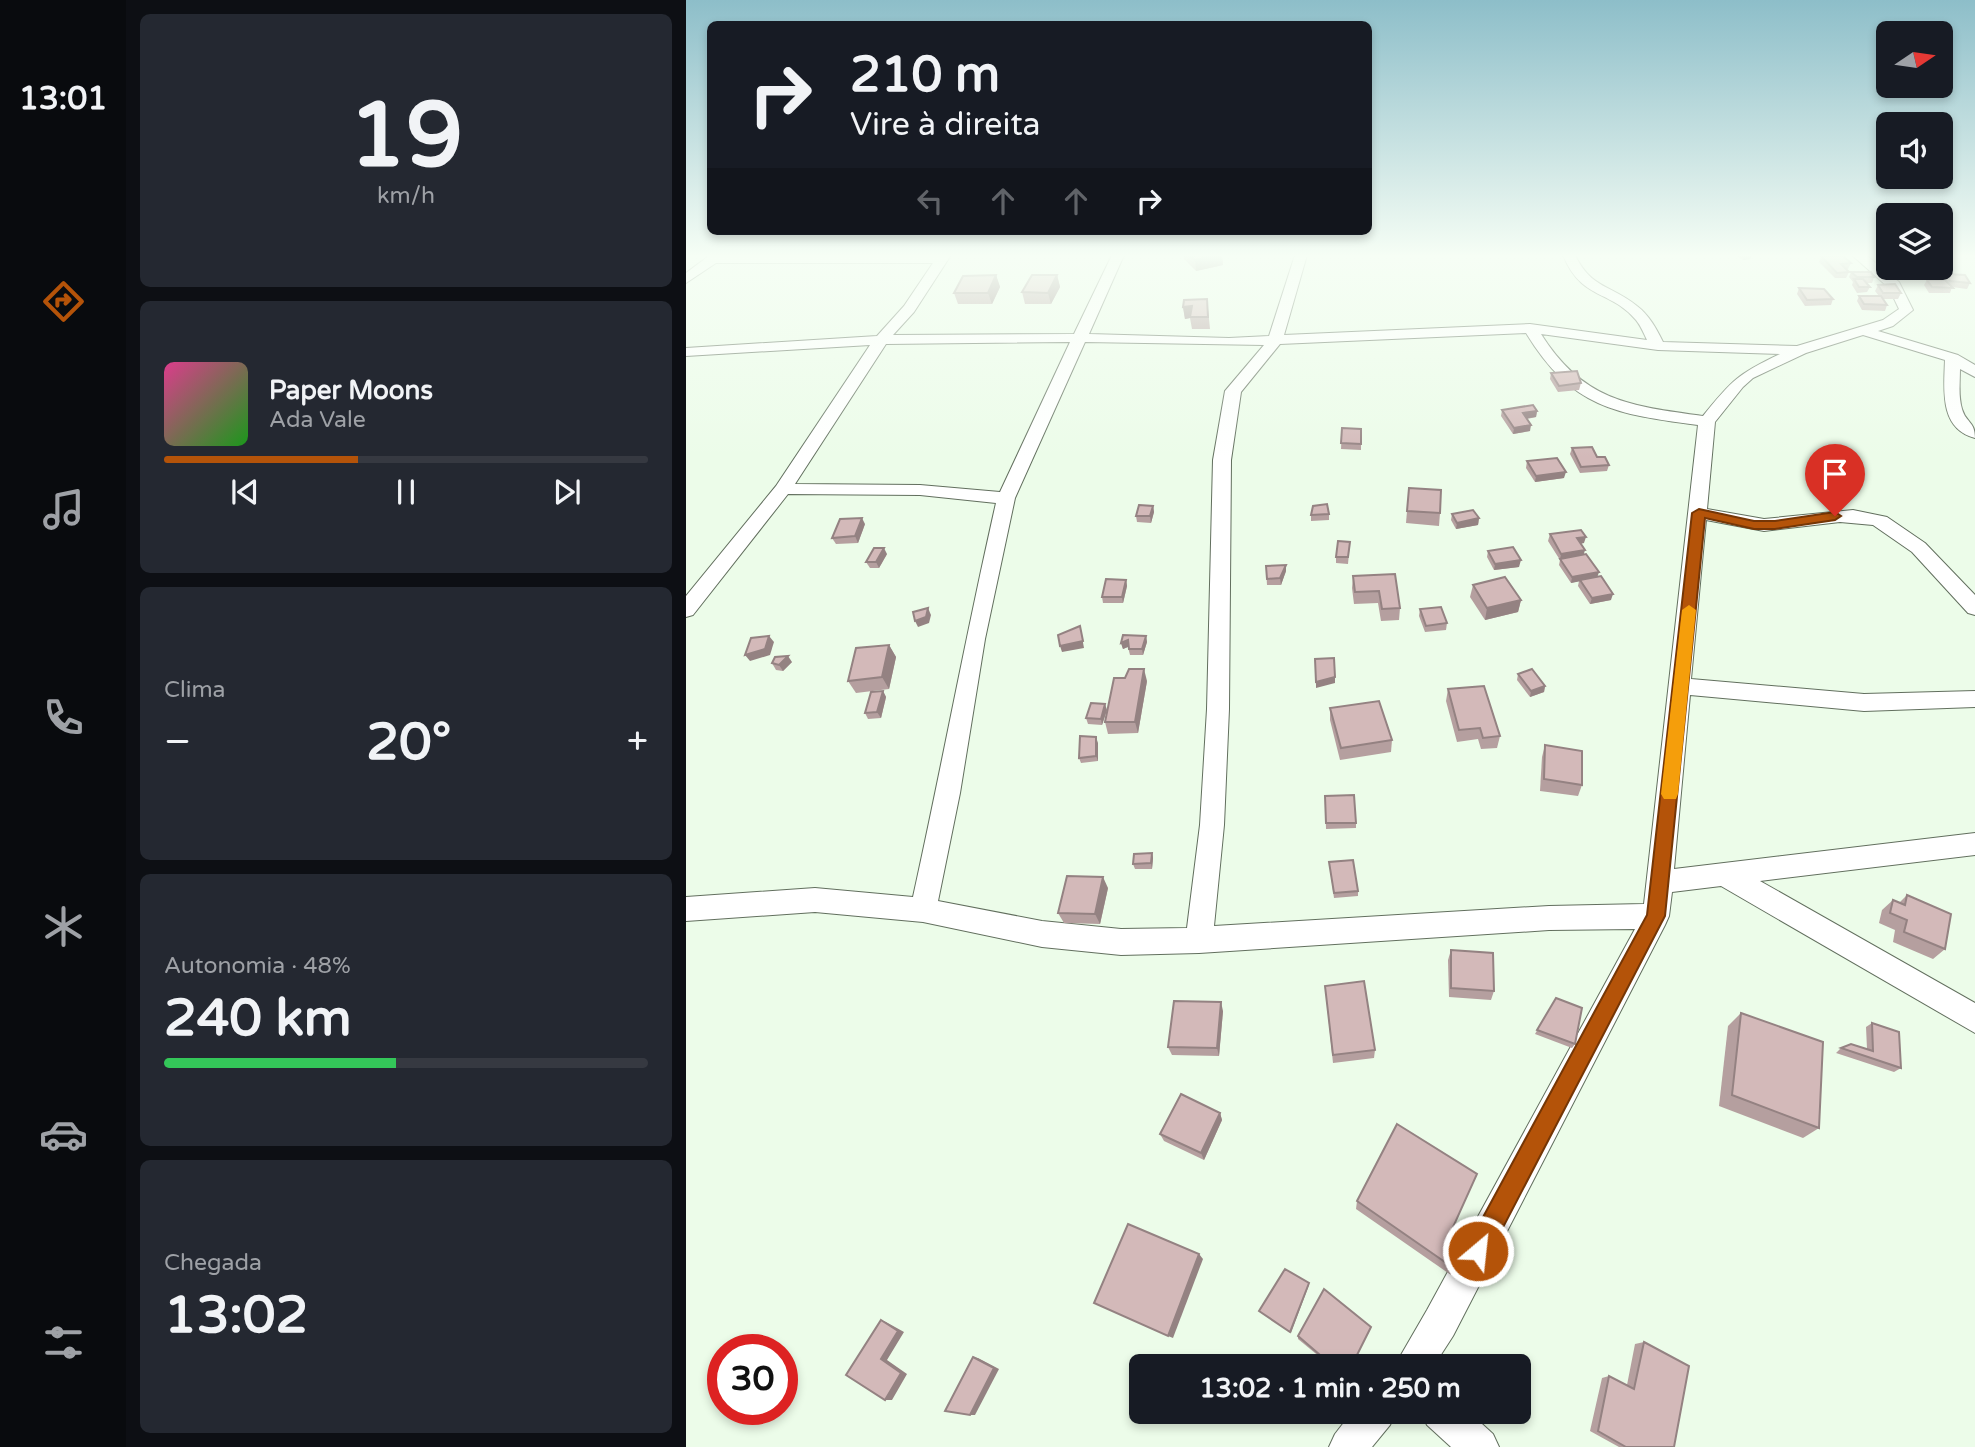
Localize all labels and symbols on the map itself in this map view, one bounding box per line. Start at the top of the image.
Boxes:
north arrow [1876,21,1953,98]
pin [1805,444,1865,516]
position arrow [1441,1214,1515,1288]
speed limit sign: 30 [707,1334,798,1425]

